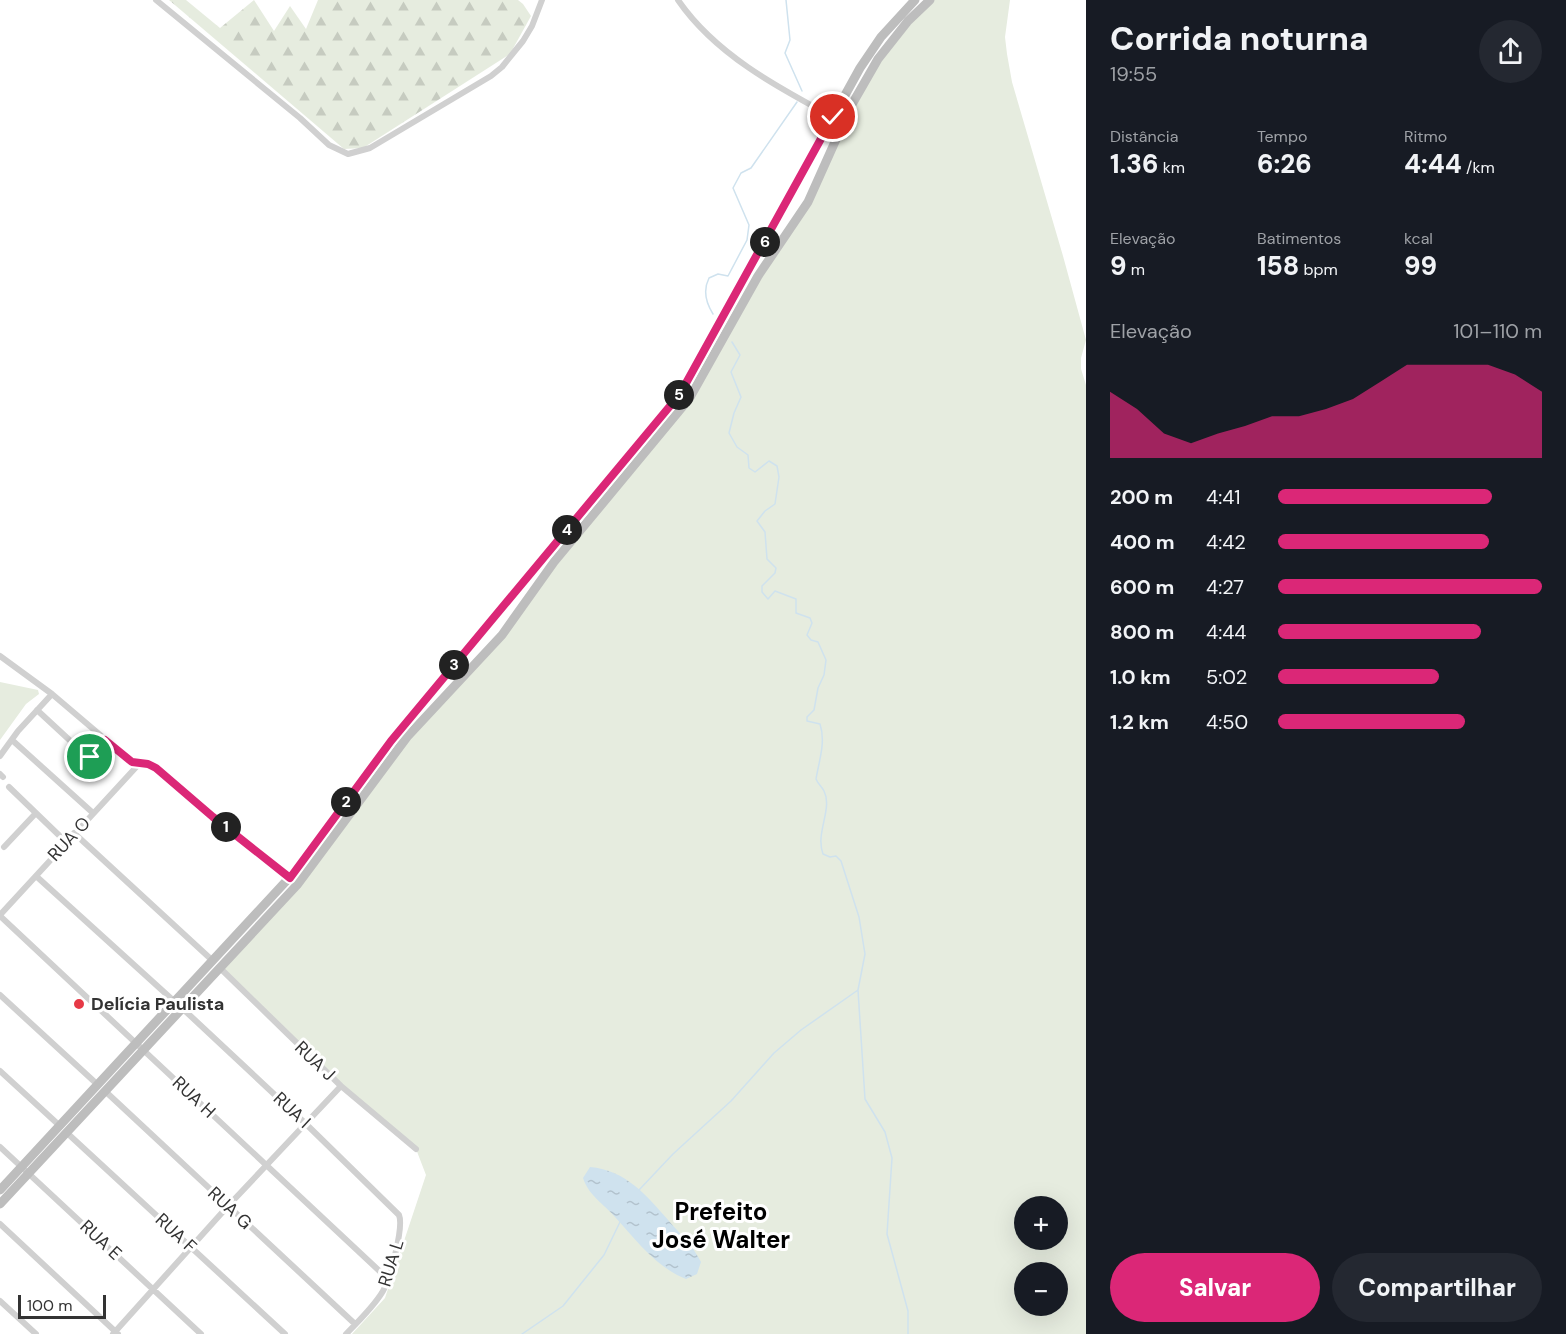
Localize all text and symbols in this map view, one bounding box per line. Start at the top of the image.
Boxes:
text: Corrida noturna [1110,17,1368,60]
button: share [1479,20,1542,83]
text: 19:55 [1110,61,1157,87]
pin [807,91,858,142]
icon: check [816,100,849,133]
text: Distância [1110,126,1178,147]
text: Tempo [1257,126,1307,147]
text: Ritmo [1404,126,1447,147]
text: 1.36 [1110,147,1159,181]
text: 6:26 [1257,147,1312,181]
text: 4:44 [1404,147,1462,181]
text: km [1159,157,1185,178]
text: /km [1462,157,1495,178]
pin: 6 [750,227,780,257]
text: Elevação [1110,228,1175,249]
text: Batimentos [1257,228,1341,249]
text: kcal [1404,228,1433,249]
text: 6 [760,231,770,252]
text: 9 [1110,249,1127,283]
text: 158 [1257,249,1299,283]
text: 99 [1404,249,1437,283]
text: m [1127,259,1145,280]
text: bpm [1299,259,1338,280]
text: Elevação [1110,318,1192,344]
text: 101–110 m [1453,318,1542,344]
pin: 5 [664,380,694,410]
text: 5 [674,384,684,405]
text: 200 m [1110,484,1173,510]
text: 4:41 [1206,484,1241,510]
pin: 4 [552,515,582,545]
text: 4 [562,519,572,540]
text: 400 m [1110,529,1175,555]
text: 4:42 [1206,529,1246,555]
text: 600 m [1110,574,1174,600]
text: 4:27 [1206,574,1244,600]
text: 800 m [1110,619,1174,645]
text: 4:44 [1206,619,1246,645]
pin: 3 [439,650,469,680]
text: 3 [449,654,459,675]
text: 1.0 km [1110,664,1171,690]
text: 5:02 [1206,664,1247,690]
text: 1.2 km [1110,709,1169,735]
text: 4:50 [1206,709,1248,735]
pin [64,731,115,782]
icon: arrive [73,740,106,773]
pin: 2 [331,787,361,817]
text: 2 [341,791,351,812]
street label: RUA O [42,812,96,866]
pin: 1 [211,812,241,842]
text: 1 [223,816,229,837]
place label: Delícia Paulista [91,992,224,1016]
marker: Delícia Paulista [72,997,86,1011]
street label: RUA J [290,1036,340,1086]
street label: RUA H [167,1071,221,1123]
street label: RUA I [268,1087,316,1133]
street label: RUA G [203,1181,257,1235]
district label: Prefeito José Walter [652,1196,790,1255]
map controls [1014,1196,1068,1316]
button: + [1014,1196,1068,1250]
street label: RUA F [150,1208,202,1259]
street label: RUA E [75,1215,127,1265]
street label: RUA L [372,1236,410,1290]
button: Salvar [1110,1253,1320,1322]
button: Compartilhar [1332,1253,1542,1322]
button: − [1014,1262,1068,1316]
scale bar [18,1292,106,1320]
text: 100 m [27,1295,72,1316]

